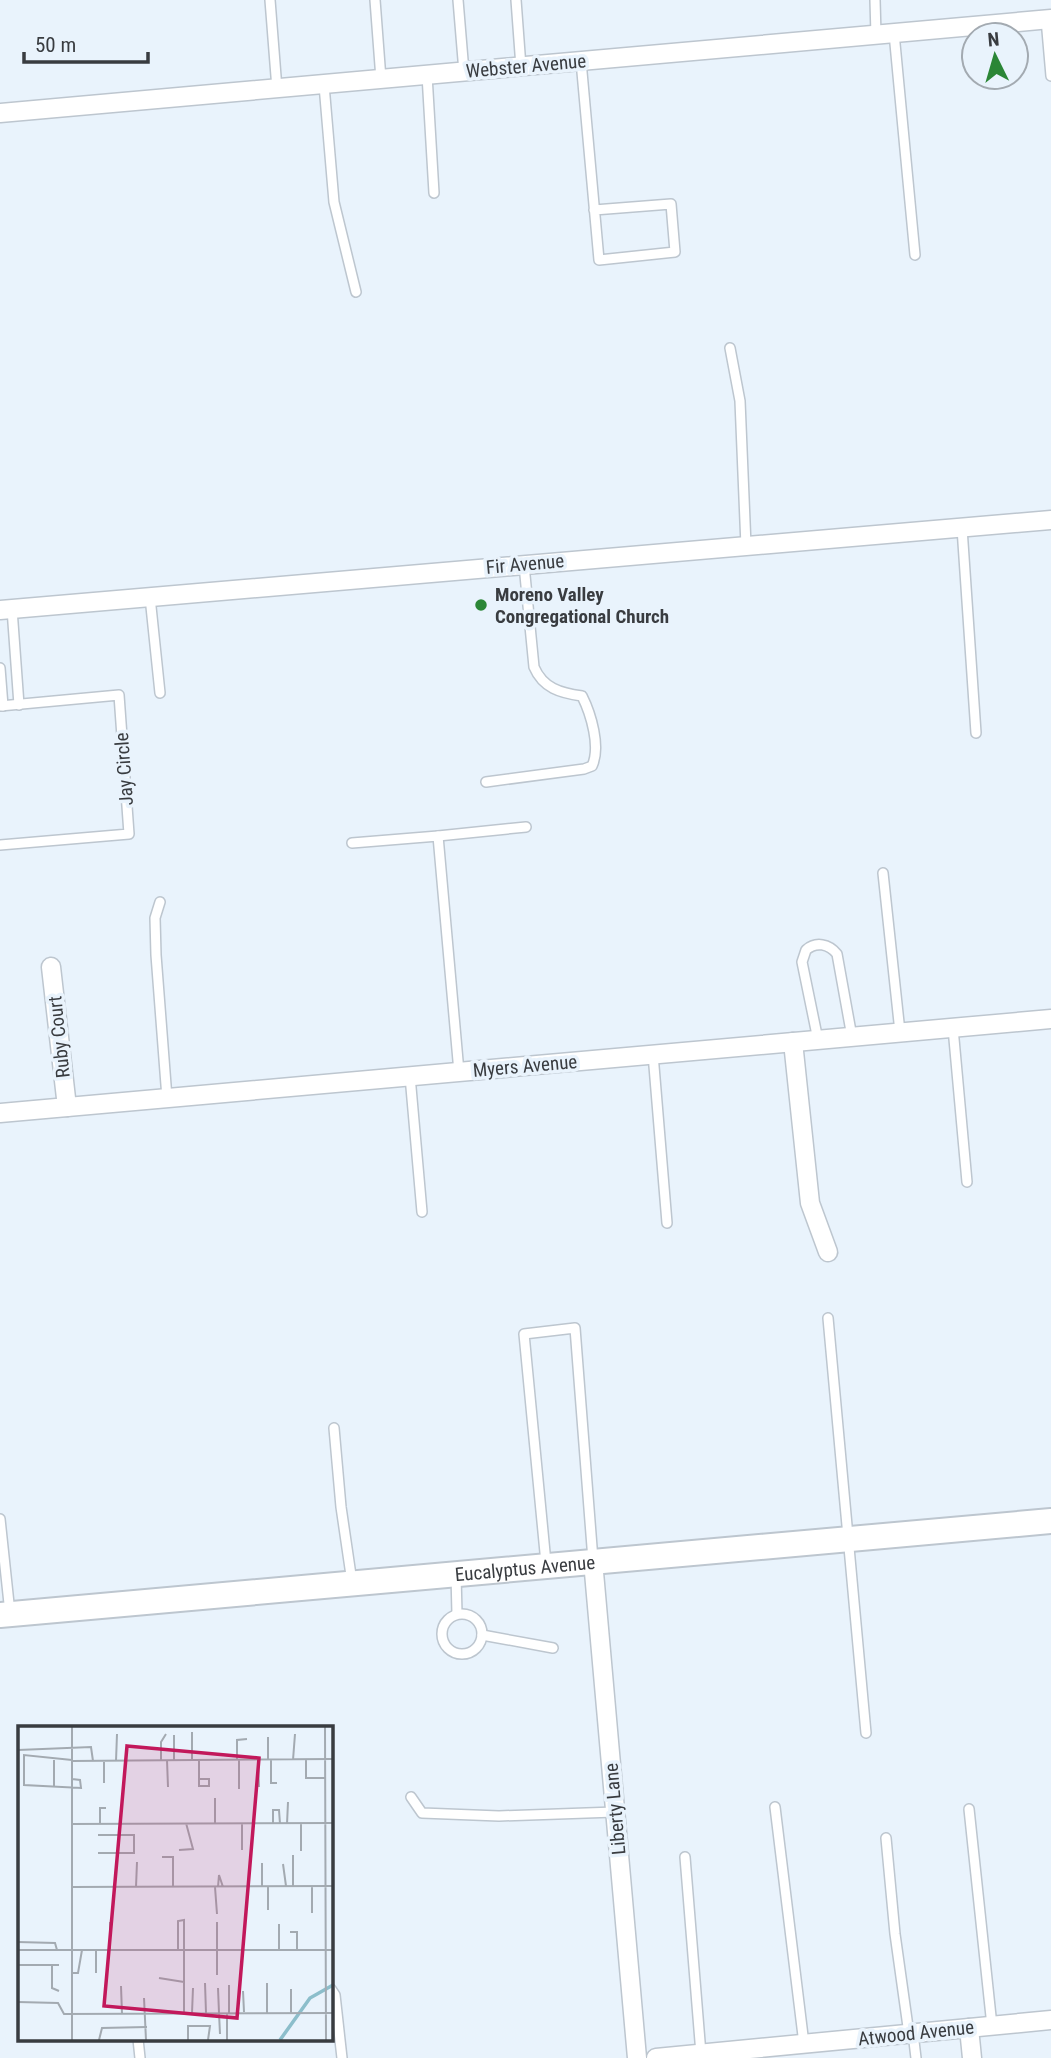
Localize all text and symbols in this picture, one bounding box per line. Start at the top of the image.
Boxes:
scale bar [24,21,149,65]
north arrow [960,21,1030,91]
text: N [987,28,1000,52]
text: 50 m [35,33,76,57]
street label: Webster Avenue [465,49,587,83]
street label: Fir Avenue [485,549,565,579]
place label: Moreno Valley Congregational Church [495,583,669,628]
marker: Moreno Valley Congregational Church [473,597,489,613]
street label: Jay Circle [110,732,138,806]
street label: Ruby Court [43,995,75,1079]
street label: Myers Avenue [472,1050,578,1082]
street label: Eucalyptus Avenue [454,1550,596,1586]
inset map [18,1726,332,2040]
street label: Liberty Lane [600,1762,630,1856]
street label: Atwood Avenue [857,2015,975,2051]

